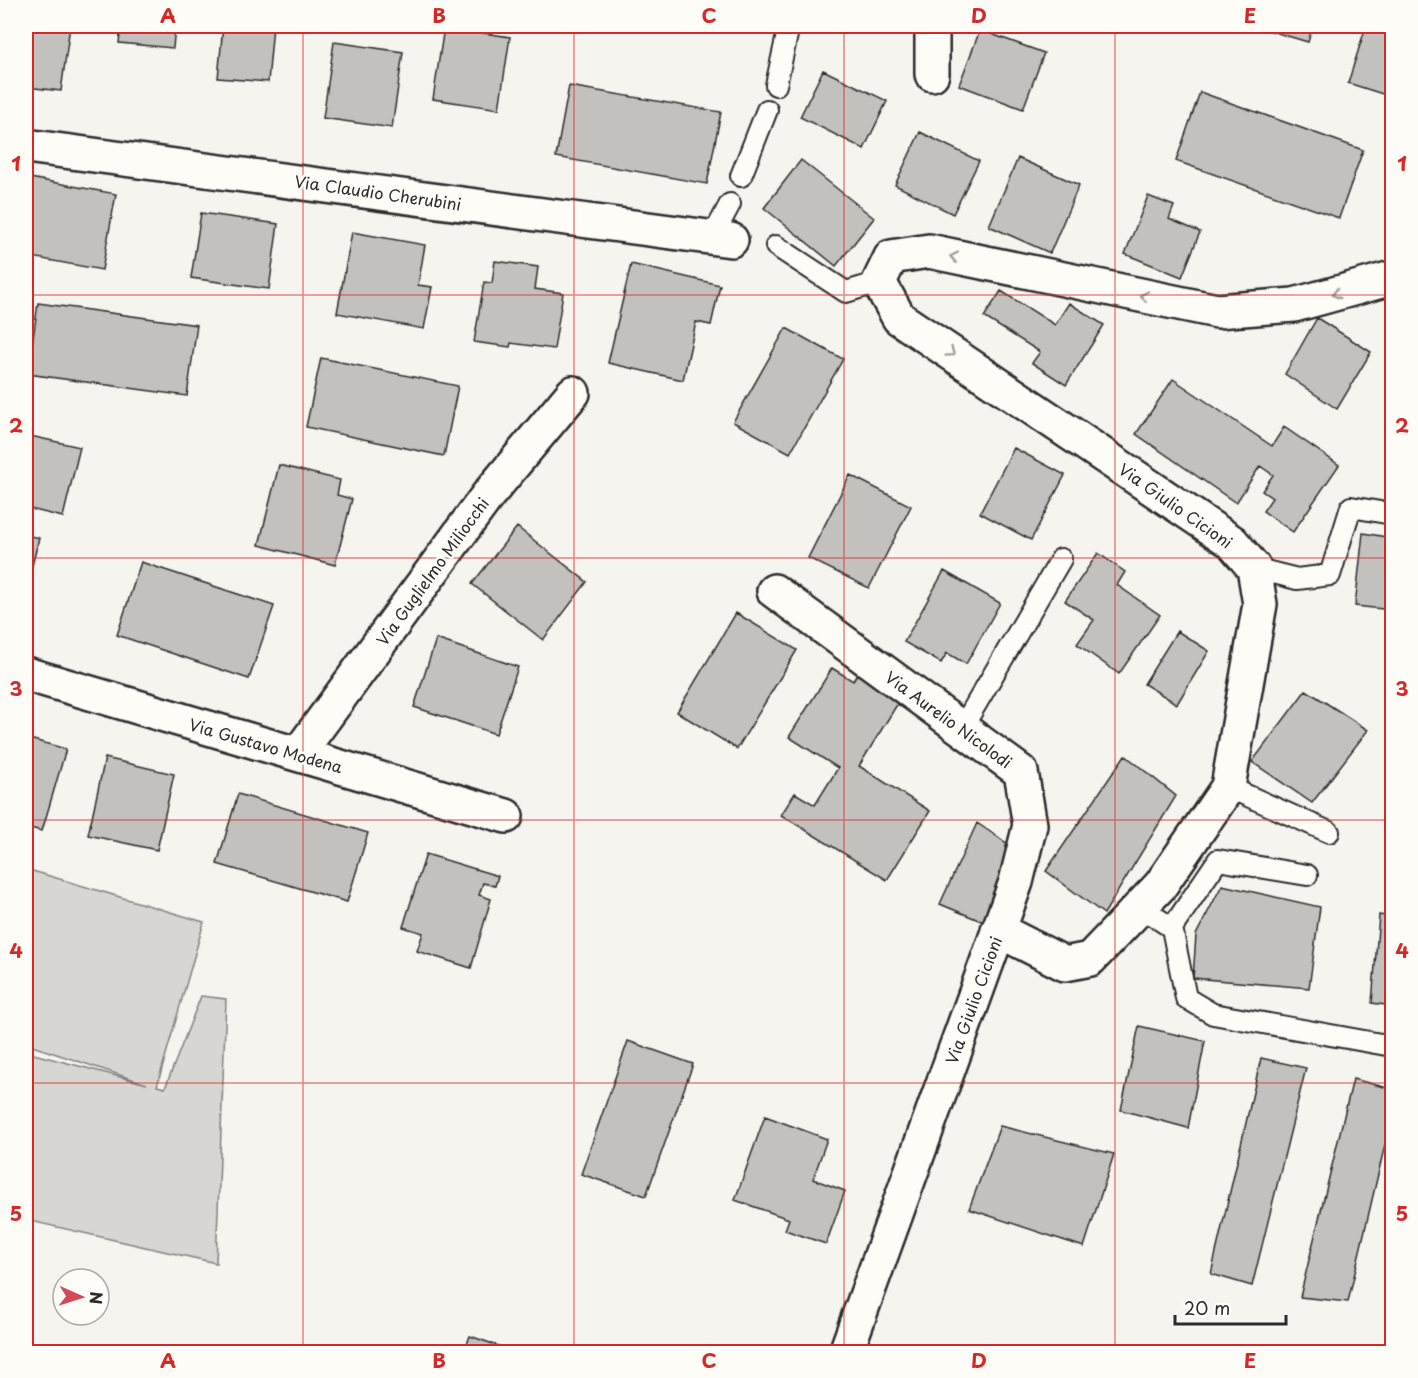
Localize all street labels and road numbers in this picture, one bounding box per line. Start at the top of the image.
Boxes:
street label: Via Claudio Cherubini [293,168,463,216]
street label: Via Giulio Cicioni [1114,457,1238,553]
street label: Via Guglielmo Miliocchi [370,492,494,650]
street label: Via Aurelio Nicolodi [881,665,1017,773]
street label: Via Gustavo Modena [186,712,346,778]
street label: Via Giulio Cicioni [939,933,1007,1067]

